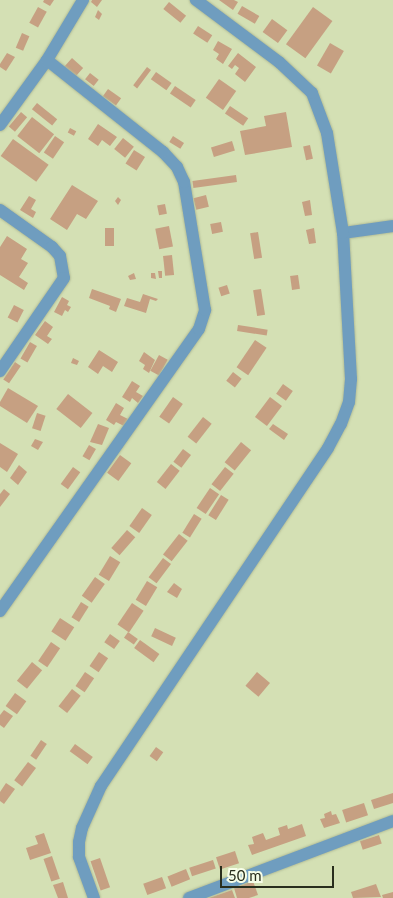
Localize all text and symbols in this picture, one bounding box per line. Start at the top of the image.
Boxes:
scale bar [223,856,337,888]
text: 50 m [228,866,262,884]

